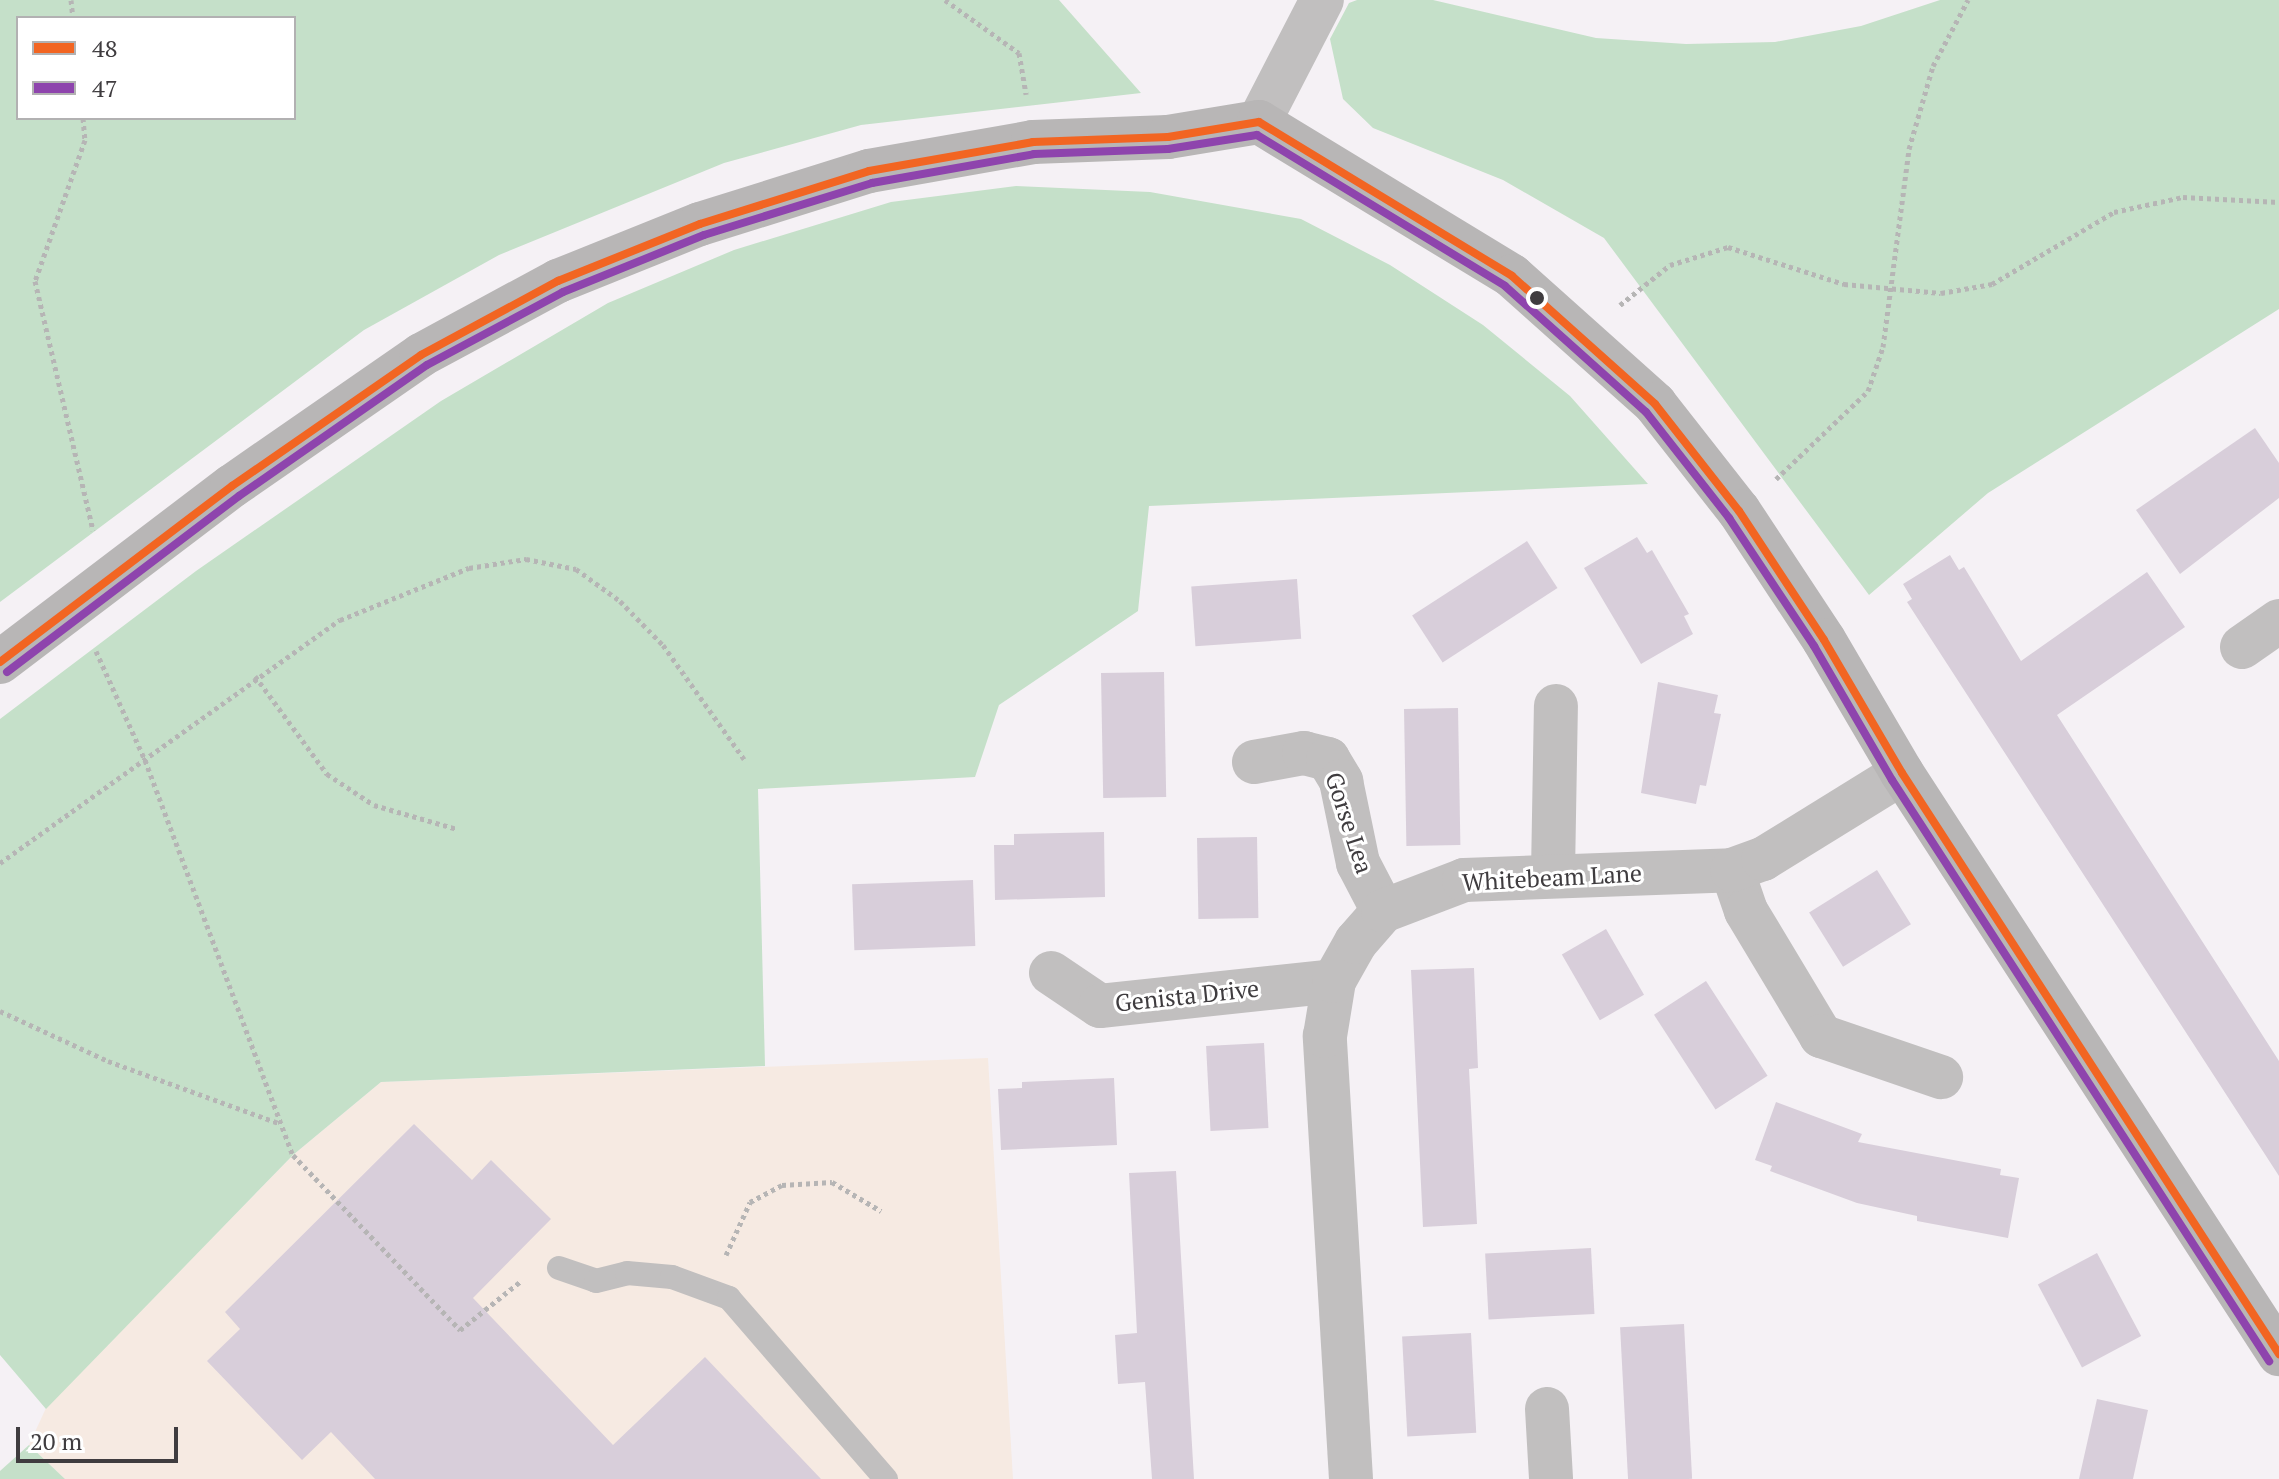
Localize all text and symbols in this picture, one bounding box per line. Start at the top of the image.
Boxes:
legend [16,16,296,120]
text: 48 [92,32,118,64]
text: 47 [92,72,118,104]
unlabelled marker [1529,290,1545,306]
street label: Gorse Lea [1319,769,1379,877]
street label: Whitebeam Lane [1461,859,1643,897]
street label: Genista Drive [1114,974,1260,1018]
scale bar [20,1411,182,1461]
text: 20 m [30,1425,82,1457]

